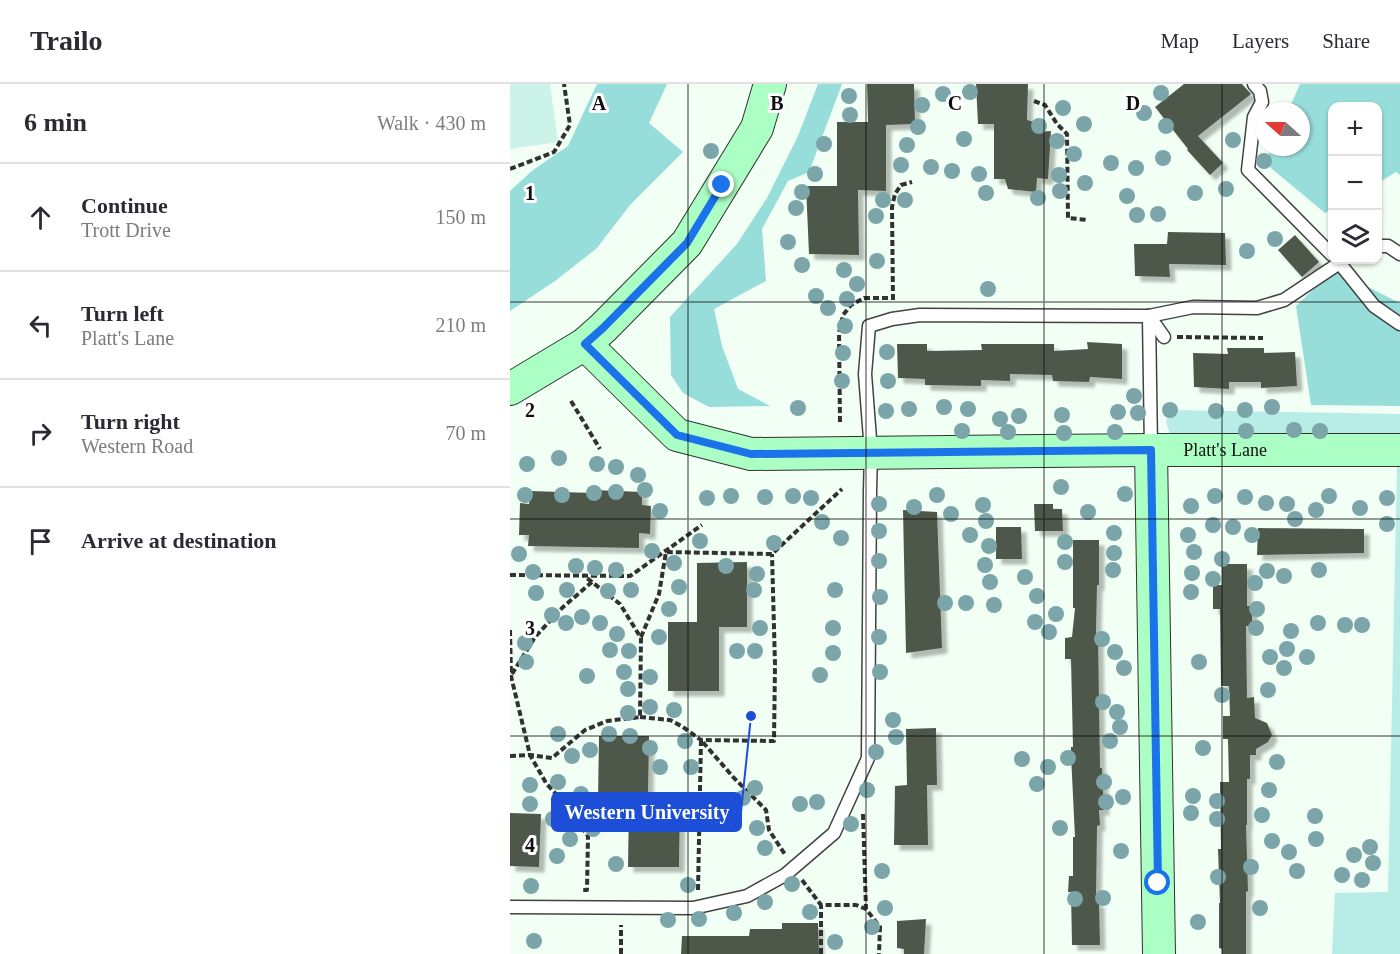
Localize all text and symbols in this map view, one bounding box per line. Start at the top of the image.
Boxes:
text: Trailo [30,25,103,56]
text: Map [1161,29,1199,53]
text: Layers [1232,29,1289,53]
text: Share [1322,29,1370,53]
text: A [592,92,607,114]
text: B [770,92,784,114]
text: C [948,92,962,114]
text: D [1126,92,1140,114]
north arrow [1256,102,1310,156]
map controls [1328,102,1382,264]
button: + [1328,102,1382,156]
text: 6 min [24,108,87,137]
text: Walk · 430 m [377,112,486,134]
button: − [1328,156,1382,210]
route end [708,171,734,197]
text: 1 [525,182,535,204]
text: Continue [81,193,168,218]
icon: ahead [24,201,57,234]
text: 150 m [435,206,486,228]
button: layers [1328,210,1382,264]
text: Trott Drive [81,219,171,241]
text: Turn left [81,301,164,326]
icon: left [24,309,57,342]
text: 210 m [435,314,486,336]
text: Platt's Lane [81,327,174,349]
text: 2 [525,399,535,421]
text: Turn right [81,409,180,434]
icon: right [24,417,57,450]
text: 70 m [445,422,486,444]
text: Western Road [81,435,193,457]
street label: Platt's Lane [1183,440,1267,460]
icon: arrive [24,525,57,558]
text: Arrive at destination [81,528,277,553]
text: 3 [525,617,535,639]
callout: Western University [552,793,741,831]
text: Western University [565,801,729,824]
text: 4 [525,834,535,856]
route start [1144,869,1170,895]

